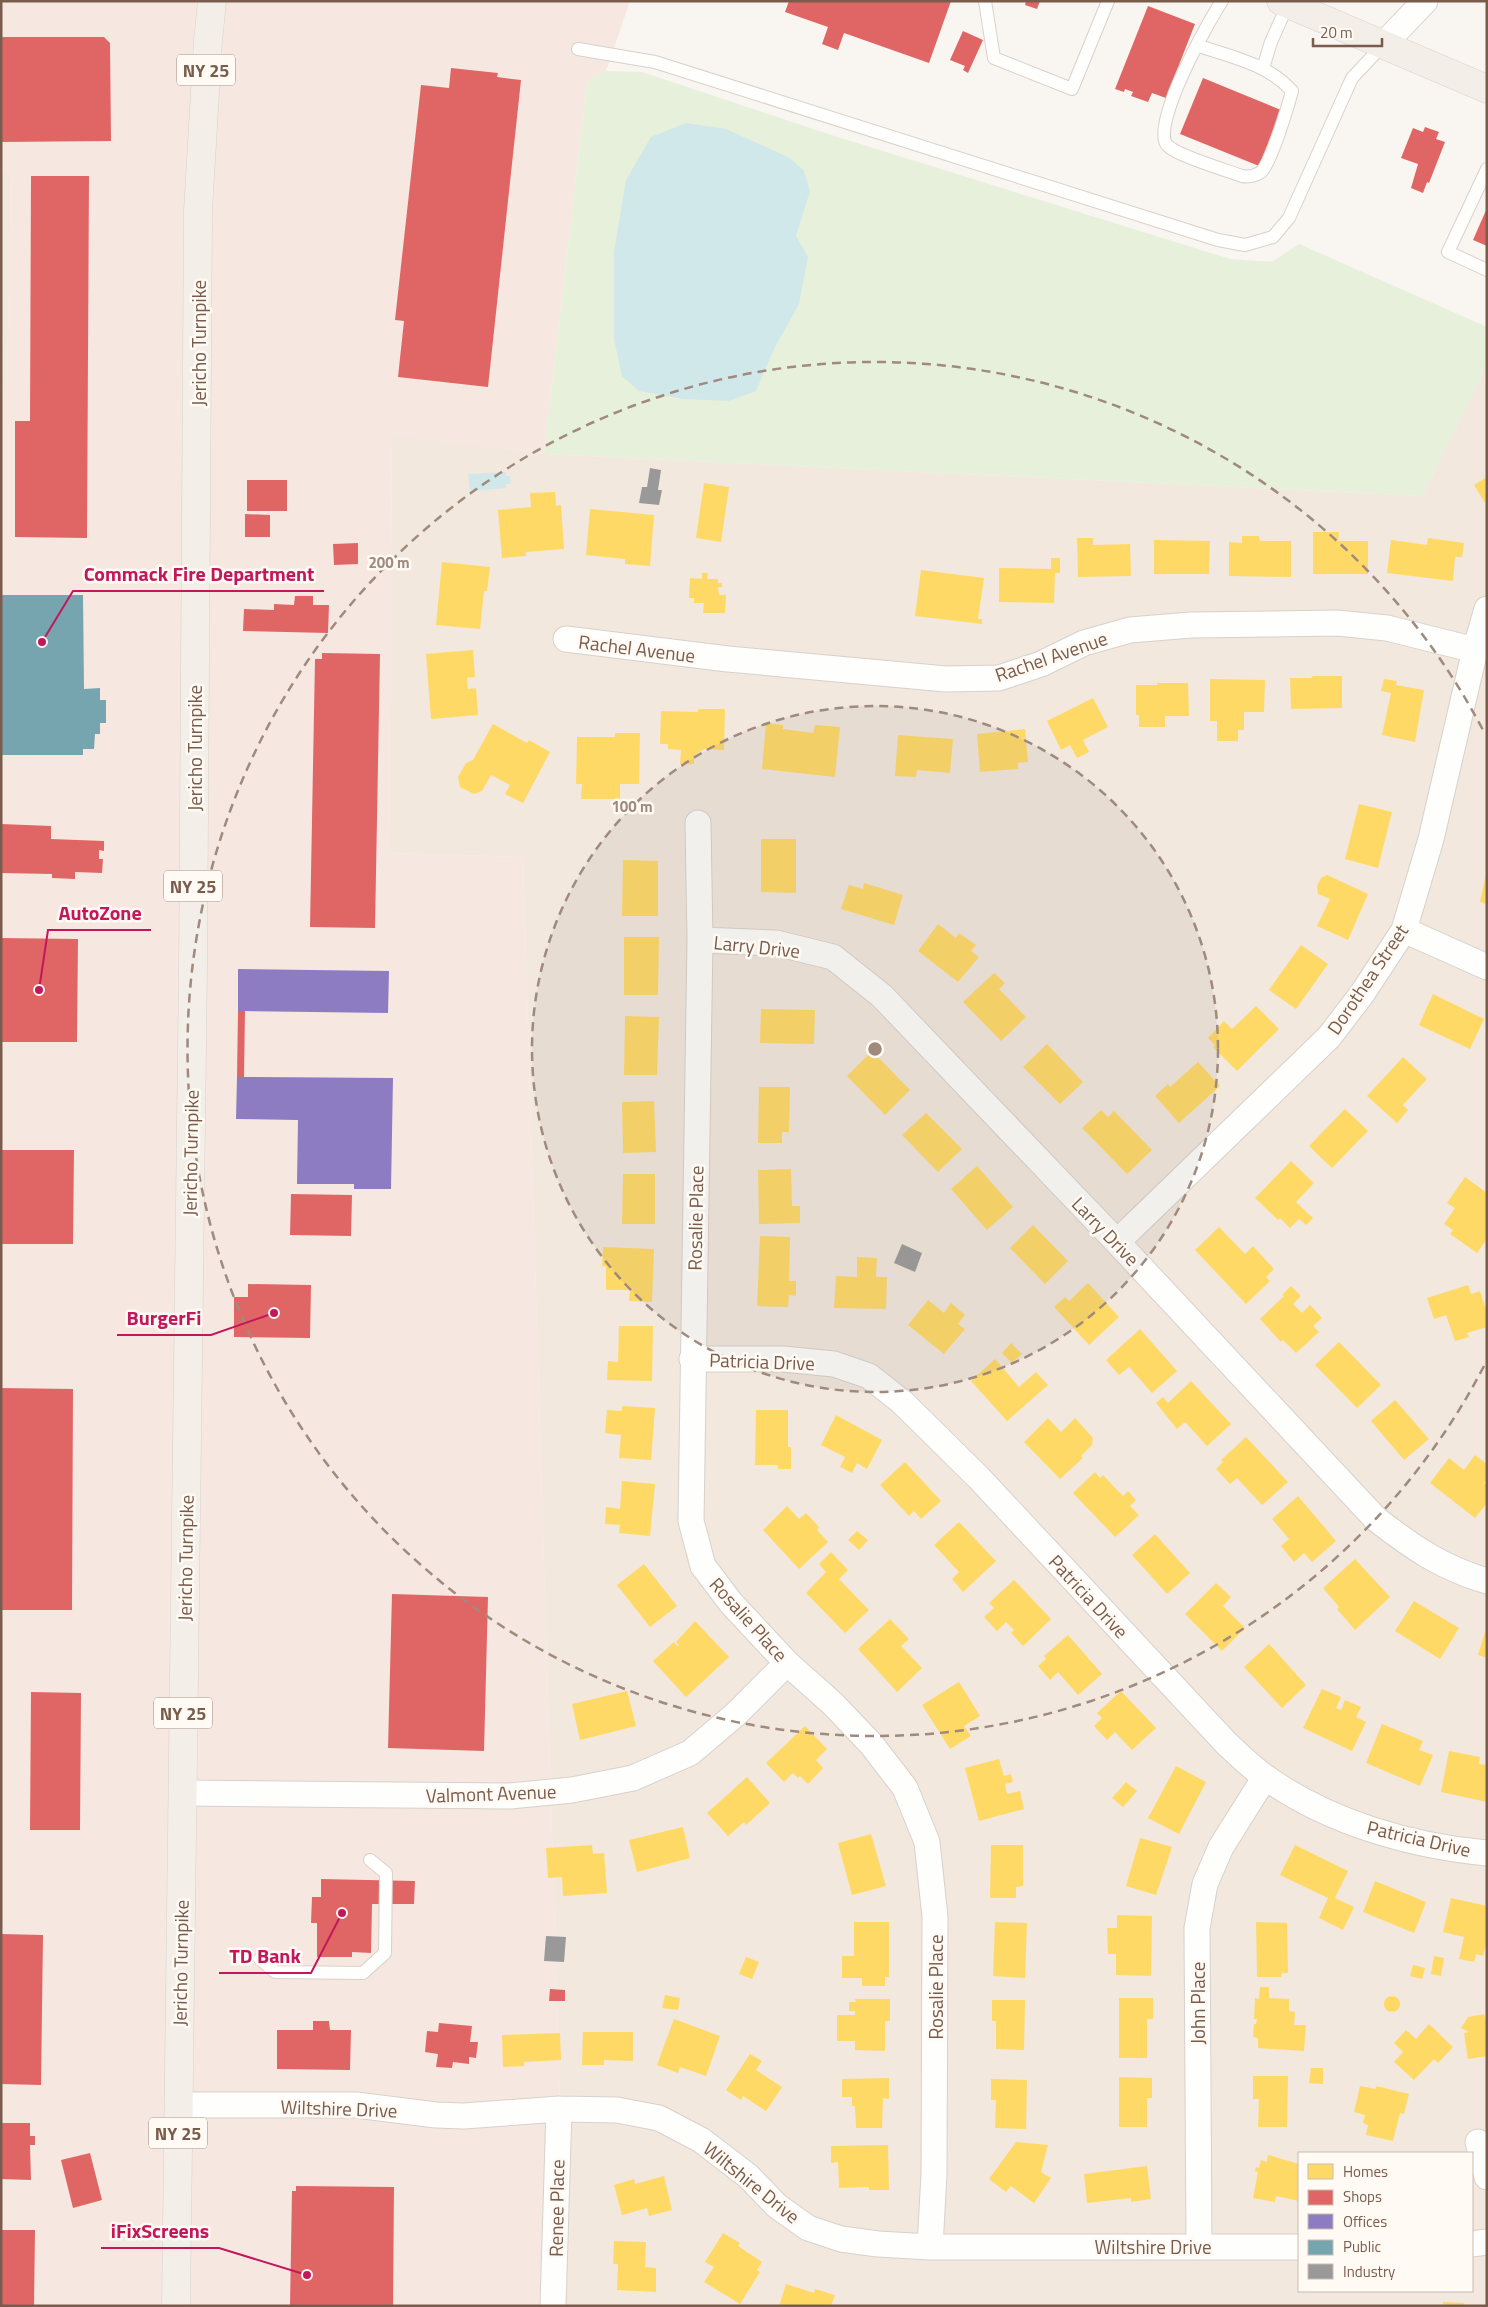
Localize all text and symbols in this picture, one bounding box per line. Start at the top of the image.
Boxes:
scale bar [1313,15,1382,47]
text: 20 m [1320,21,1353,44]
road number: NY 25 [177,54,235,86]
street label: Jericho Turnpike [184,280,213,406]
text: 200 m [368,551,410,574]
callout: Commack Fire Department [73,556,324,591]
text: Commack Fire Department [84,558,314,589]
street label: Rachel Avenue [991,623,1111,689]
street label: Rachel Avenue [577,626,697,670]
street label: Jericho Turnpike [180,685,209,811]
text: 100 m [611,795,653,818]
road number: NY 25 [164,870,222,901]
callout: AutoZone [48,895,151,930]
text: AutoZone [58,897,142,928]
street label: Dorothea Street [1319,918,1415,1040]
street label: Larry Drive [712,927,802,965]
centre of rings [866,1040,884,1058]
street label: Jericho Turnpike [174,1090,206,1216]
street label: Rosalie Place [680,1165,710,1271]
street label: Larry Drive [1065,1190,1147,1272]
callout: BurgerFi [117,1300,211,1335]
text: BurgerFi [127,1302,201,1333]
street label: Patricia Drive [709,1345,815,1377]
street label: Jericho Turnpike [169,1495,201,1621]
street label: Patricia Drive [1042,1547,1136,1645]
street label: Rosalie Place [703,1570,795,1668]
road number: NY 25 [154,1698,212,1729]
street label: Valmont Avenue [425,1776,557,1810]
street label: Patricia Drive [1364,1812,1474,1864]
street label: Jericho Turnpike [164,1900,196,2026]
street label: Rosalie Place [921,1934,950,2040]
callout: TD Bank [219,1938,311,1973]
text: TD Bank [229,1940,301,1971]
street label: John Place [1183,1962,1212,2044]
street label: Wiltshire Drive [280,2091,398,2125]
road number: NY 25 [149,2118,207,2148]
street label: Wiltshire Drive [697,2134,807,2230]
legend [1298,2152,1473,2292]
street label: Renee Place [541,2159,571,2257]
text: Homes [1343,2160,1388,2183]
text: Shops [1343,2185,1382,2208]
text: Offices [1343,2210,1387,2233]
callout: iFixScreens [101,2213,219,2248]
text: iFixScreens [111,2215,209,2246]
street label: Wiltshire Drive [1095,2232,1211,2261]
text: Public [1343,2235,1381,2258]
text: Industry [1343,2260,1395,2283]

